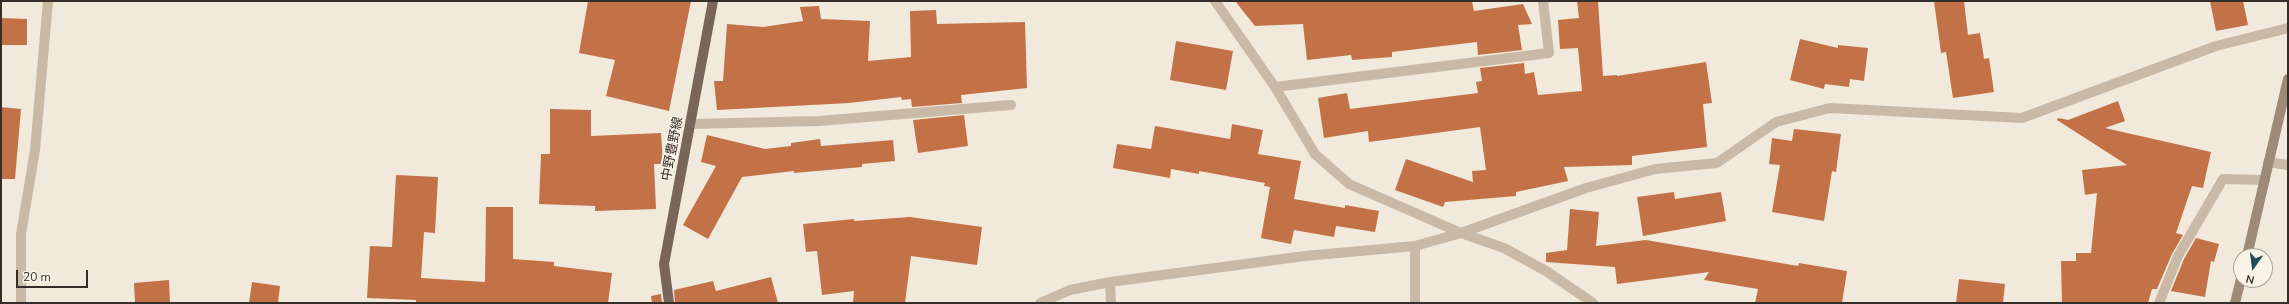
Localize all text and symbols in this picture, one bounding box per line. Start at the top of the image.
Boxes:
street label: 中野豊野線 [659,116,687,182]
north arrow [2233,248,2273,288]
scale bar [18,262,90,288]
text: 20 m [23,269,51,285]
text: N [2244,271,2256,287]

